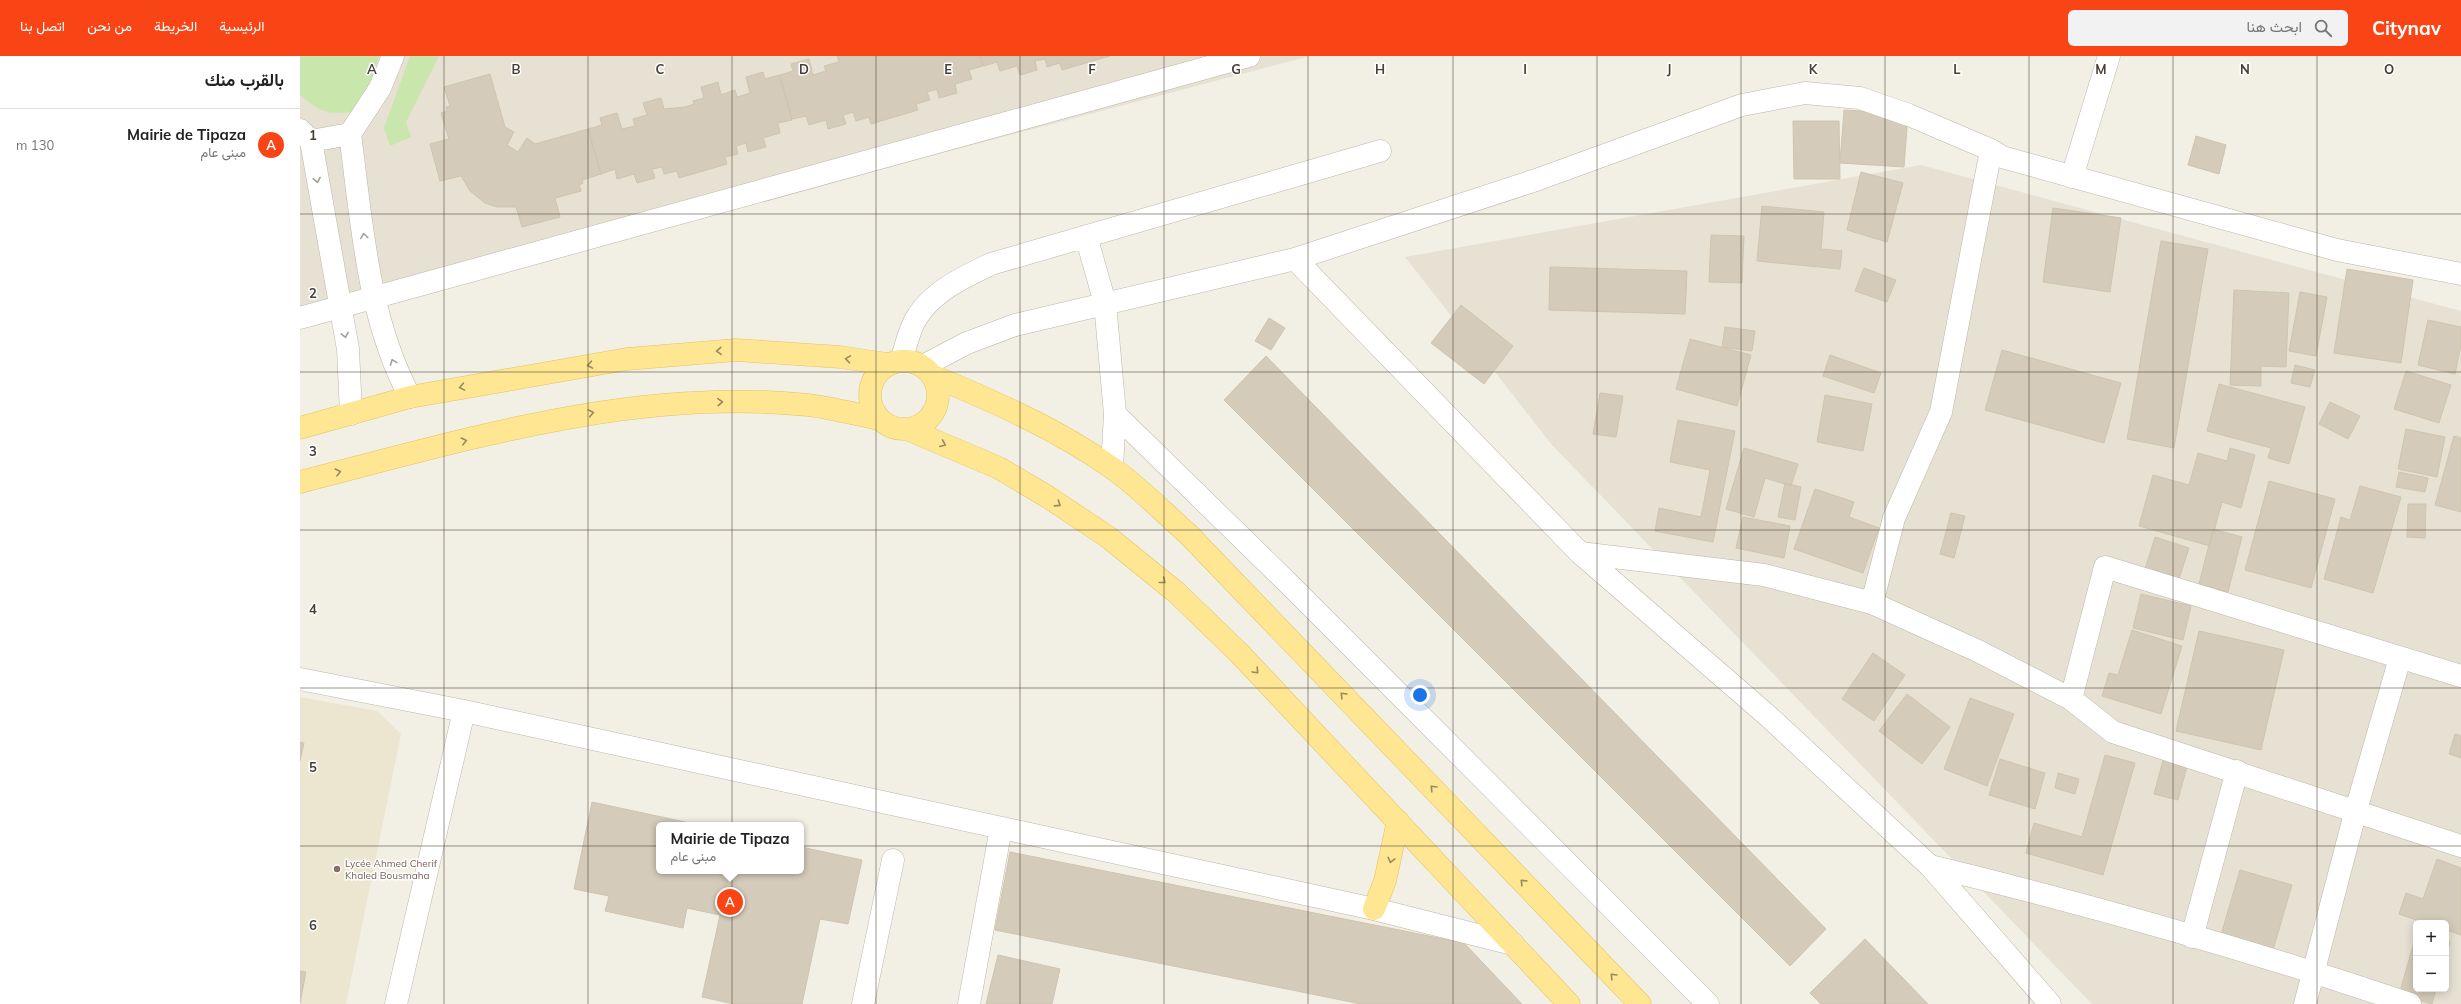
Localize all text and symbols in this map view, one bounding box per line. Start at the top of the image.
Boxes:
search box [2068,10,2348,46]
text: Citynav [2372,16,2441,40]
text: اتصل بنا [20,17,65,35]
text: من نحن [87,17,132,35]
text: الخريطة [154,17,197,35]
text: الرئيسية [219,17,265,35]
text: ابحث هنا [2246,17,2302,36]
icon: search [2312,17,2334,39]
text: A [367,61,377,77]
text: B [512,61,521,77]
text: C [656,61,665,77]
text: D [799,61,809,77]
text: E [944,61,952,77]
text: F [1088,61,1096,77]
text: G [1231,61,1241,77]
text: H [1375,61,1385,77]
text: I [1523,61,1527,77]
text: J [1667,61,1671,77]
text: K [1809,61,1819,77]
text: L [1953,61,1961,77]
text: M [2095,61,2107,77]
text: N [2240,61,2250,77]
text: O [2384,61,2394,77]
text: بالقرب منك [205,69,284,90]
text: Mairie de Tipaza [127,125,246,144]
text: 1 [309,127,317,143]
text: 130 m [16,137,54,153]
text: A [266,137,276,153]
text: مبنى عام [200,144,246,160]
one-way arrow [313,177,321,183]
one-way arrow [360,232,369,239]
text: 2 [309,285,317,301]
one-way arrow [340,332,348,338]
one-way arrow [716,347,722,356]
one-way arrow [845,355,851,364]
one-way arrow [389,358,397,365]
one-way arrow [587,360,593,369]
one-way arrow [458,382,465,391]
one-way arrow [717,398,723,406]
one-way arrow [588,410,594,418]
one-way arrow [460,437,467,446]
one-way arrow [939,440,946,448]
text: 3 [309,443,317,459]
one-way arrow [335,469,341,477]
one-way arrow [1054,499,1061,507]
one-way arrow [1158,576,1165,583]
text: 4 [309,601,317,617]
one-way arrow [1251,666,1259,674]
your location [1410,685,1430,705]
one-way arrow [1340,692,1348,700]
text: 5 [309,759,317,775]
one-way arrow [1430,785,1438,793]
popup [656,822,804,874]
text: Mairie de Tipaza [671,829,789,848]
text: مبنى عام [671,848,716,864]
place label: Lycée Ahmed Cherif Khaled Bousmaha [345,857,438,882]
one-way arrow [1387,857,1395,863]
marker: Lycée Ahmed Cherif Khaled Bousmaha [332,864,342,874]
one-way arrow [1520,879,1528,887]
pin: A [717,887,743,917]
text: 6 [309,917,317,933]
map controls [2413,920,2449,992]
button: + [2413,920,2449,956]
button: − [2413,956,2449,992]
one-way arrow [1610,973,1618,981]

